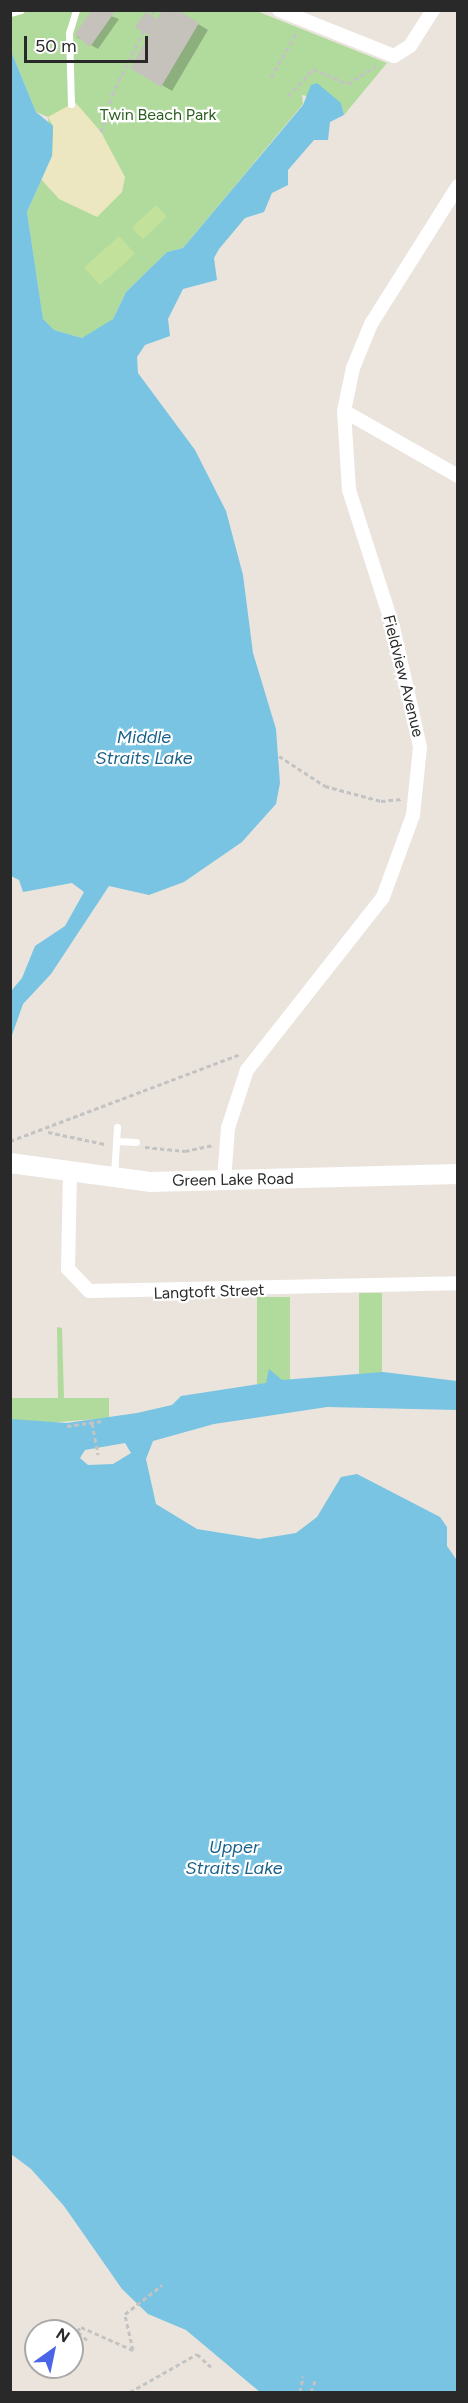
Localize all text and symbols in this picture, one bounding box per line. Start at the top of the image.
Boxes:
scale bar [27,24,152,62]
text: 50 m [35,35,77,57]
park label: Twin Beach Park [100,105,216,125]
street label: Fieldview Avenue [379,613,427,739]
water label: Middle Straits Lake [95,727,193,770]
street label: Green Lake Road [172,1169,294,1191]
street label: Langtoft Street [153,1280,265,1304]
water label: Upper Straits Lake [185,1837,283,1880]
north arrow [24,2319,84,2379]
text: N [53,2324,73,2346]

